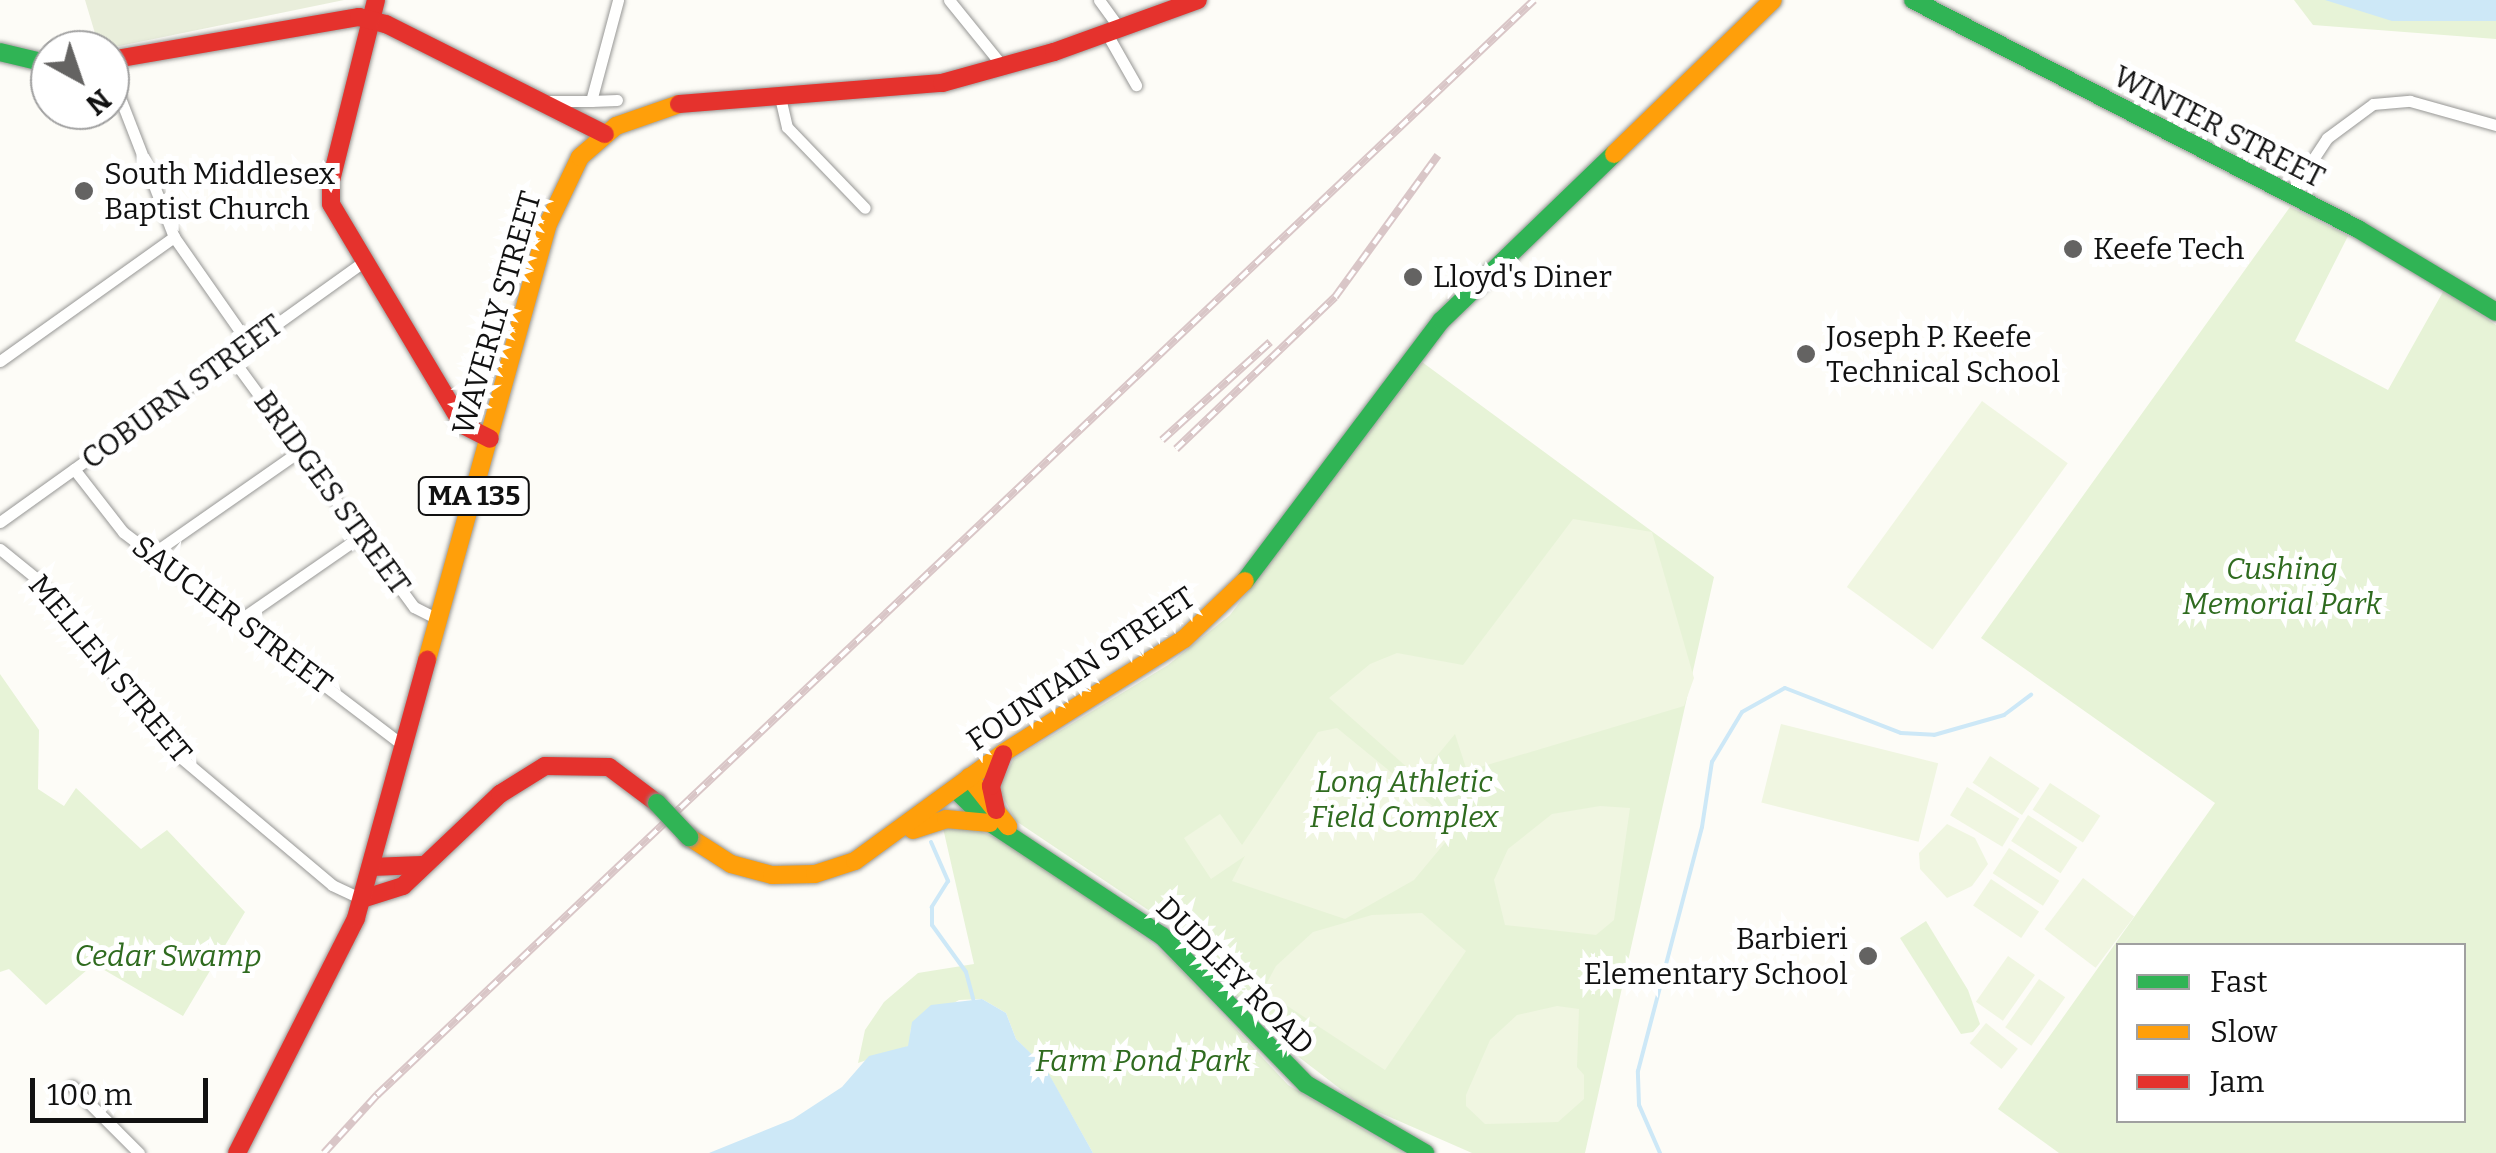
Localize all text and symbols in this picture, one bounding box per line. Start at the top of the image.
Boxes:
north arrow [30,30,130,130]
street label: WINTER STREET [2107,58,2331,196]
text: N [79,82,117,121]
place label: South Middlesex Baptist Church [104,156,335,226]
marker: South Middlesex Baptist Church [73,180,95,202]
street label: WAVERLY STREET [445,187,549,439]
place label: Keefe Tech [2093,231,2244,267]
marker: Keefe Tech [2062,238,2084,260]
place label: Lloyd's Diner [1433,259,1612,295]
marker: Lloyd's Diner [1402,266,1424,288]
street label: COBURN STREET [75,307,289,477]
place label: Joseph P. Keefe Technical School [1826,319,2060,390]
marker: Joseph P. Keefe Technical School [1795,343,1817,365]
street label: BRIDGES STREET [246,384,418,602]
road number: MA 135 [416,473,532,519]
street label: SAUCIER STREET [125,528,339,702]
park label: Cushing Memorial Park [2182,551,2382,622]
street label: MELLEN STREET [21,568,199,770]
street label: FOUNTAIN STREET [960,579,1202,759]
park label: Long Athletic Field Complex [1310,764,1498,834]
street label: DUDLEY ROAD [1149,890,1321,1062]
place label: Barbieri Elementary School [1584,921,1848,992]
park label: Cedar Swamp [74,938,262,974]
legend [2116,943,2466,1123]
marker: Barbieri Elementary School [1857,945,1879,967]
text: Fast [2210,964,2268,1000]
text: Slow [2210,1014,2277,1050]
park label: Farm Pond Park [1035,1043,1251,1079]
scale bar [35,1058,212,1120]
text: Jam [2210,1064,2264,1100]
text: 100 m [47,1077,132,1113]

